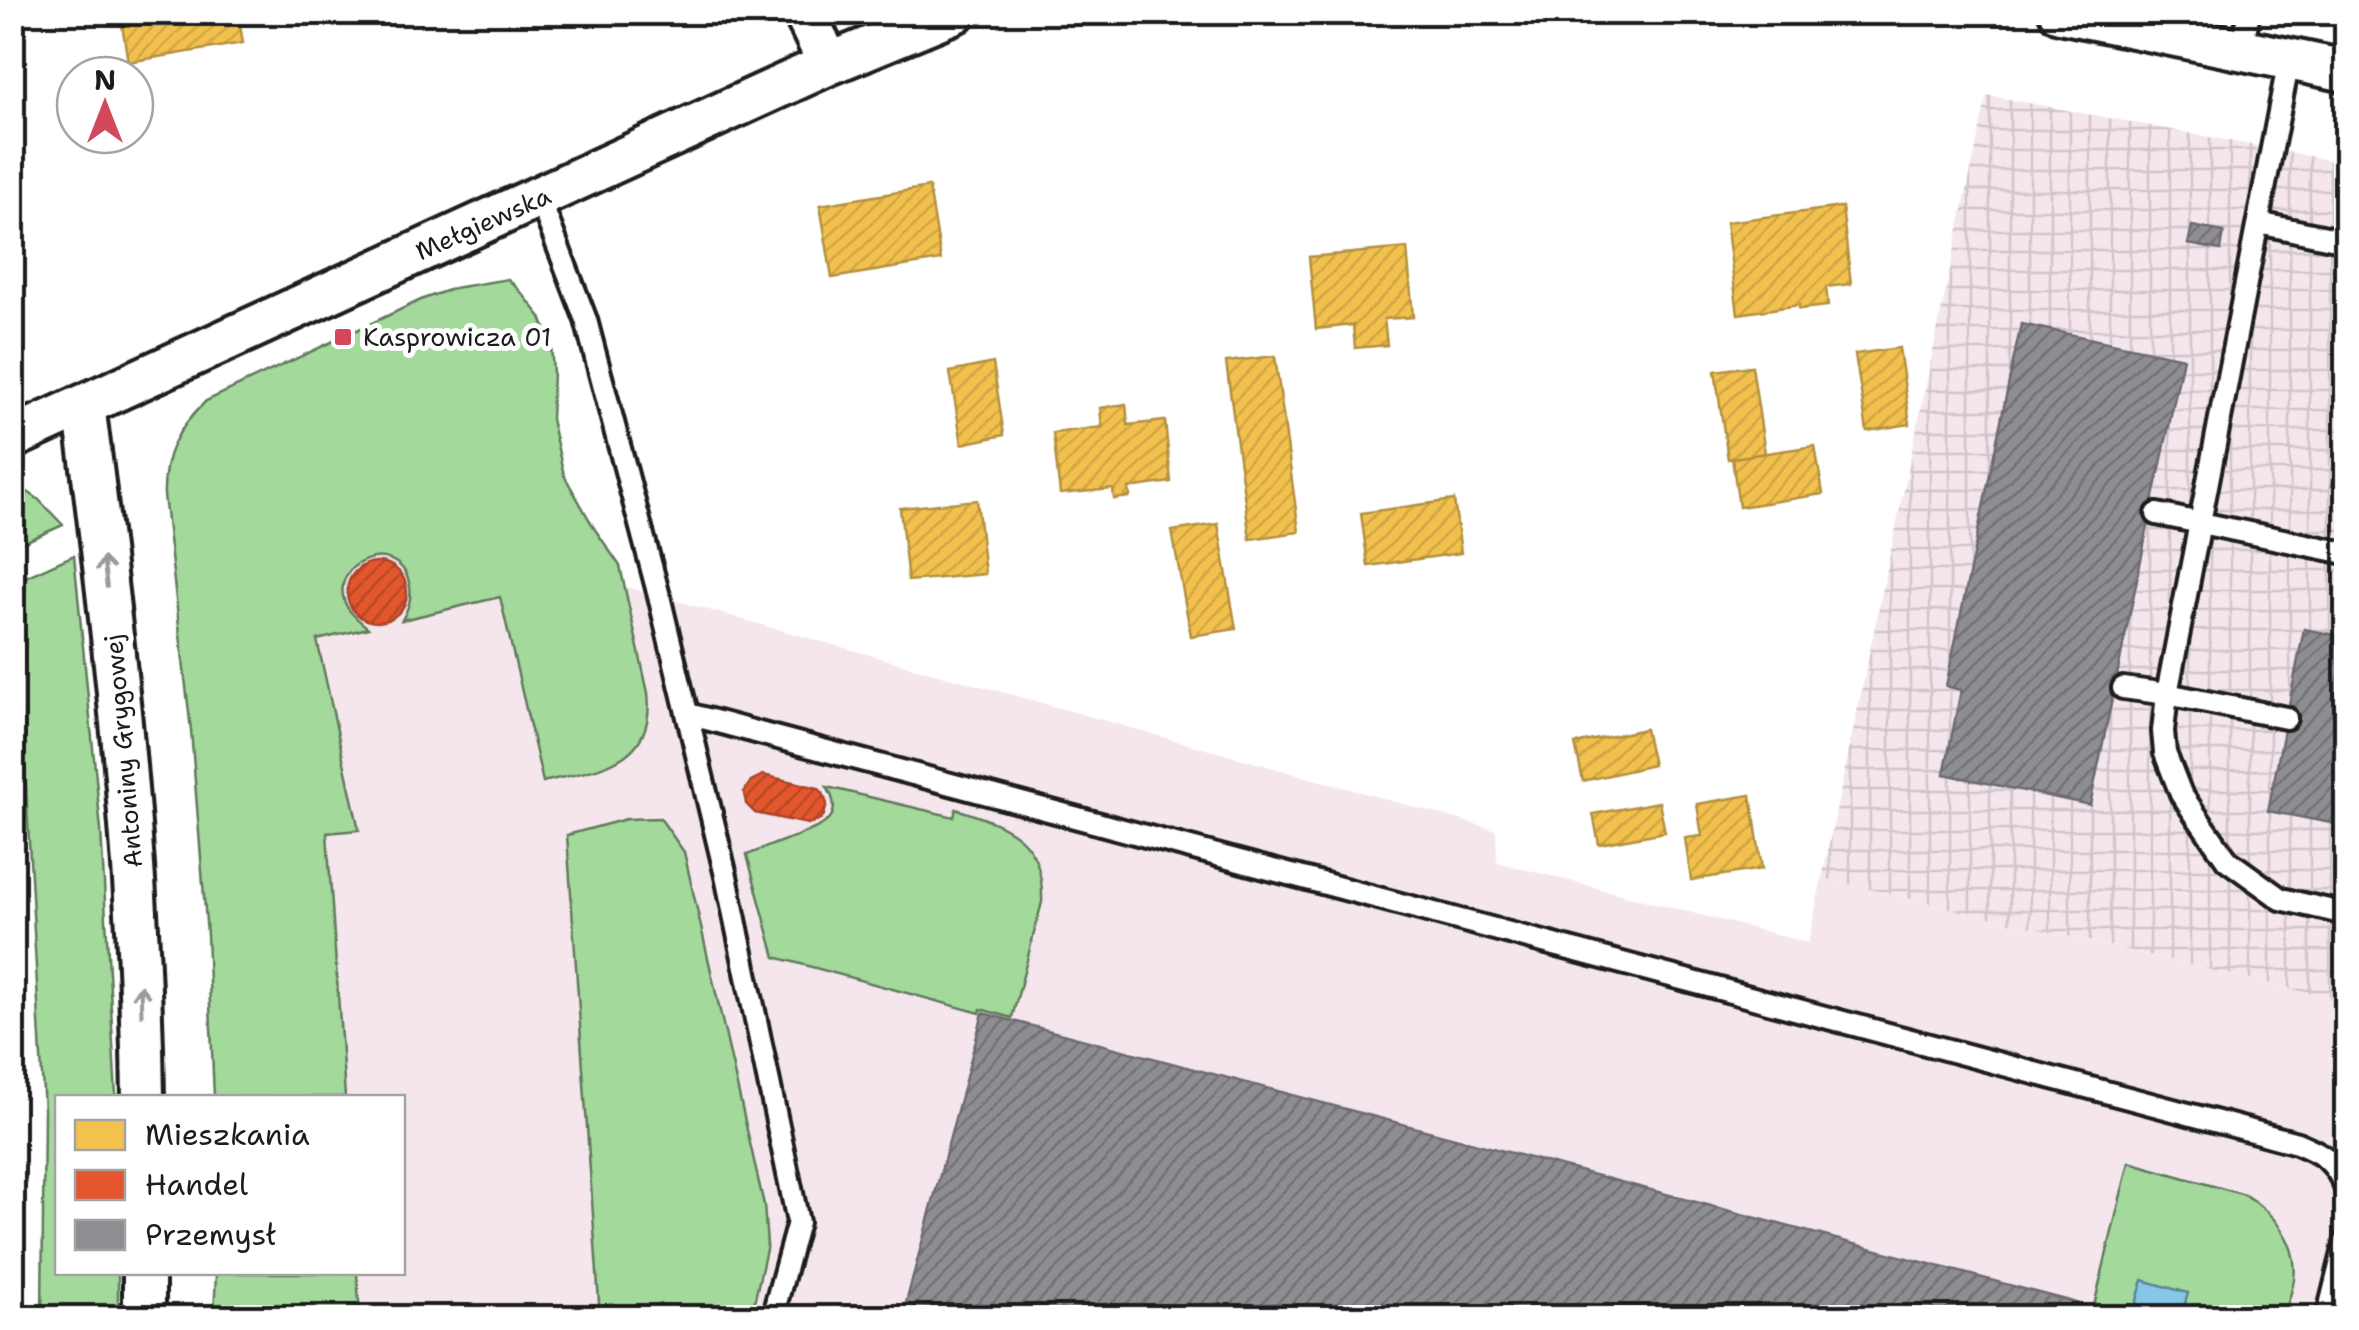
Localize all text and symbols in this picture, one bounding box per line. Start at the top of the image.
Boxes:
north arrow [55,55,155,155]
text: N [94,61,116,99]
street label: Mełgiewska [410,178,556,268]
place label: Kasprowicza 01 [363,320,551,354]
marker: Kasprowicza 01 [332,326,354,348]
one-way arrow [95,556,114,588]
street label: Antoniny Grygowej [96,633,150,869]
one-way arrow [131,985,150,1017]
legend [55,1095,405,1275]
text: Mieszkania [145,1114,310,1155]
text: Handel [145,1164,248,1205]
text: Przemysł [145,1214,277,1255]

